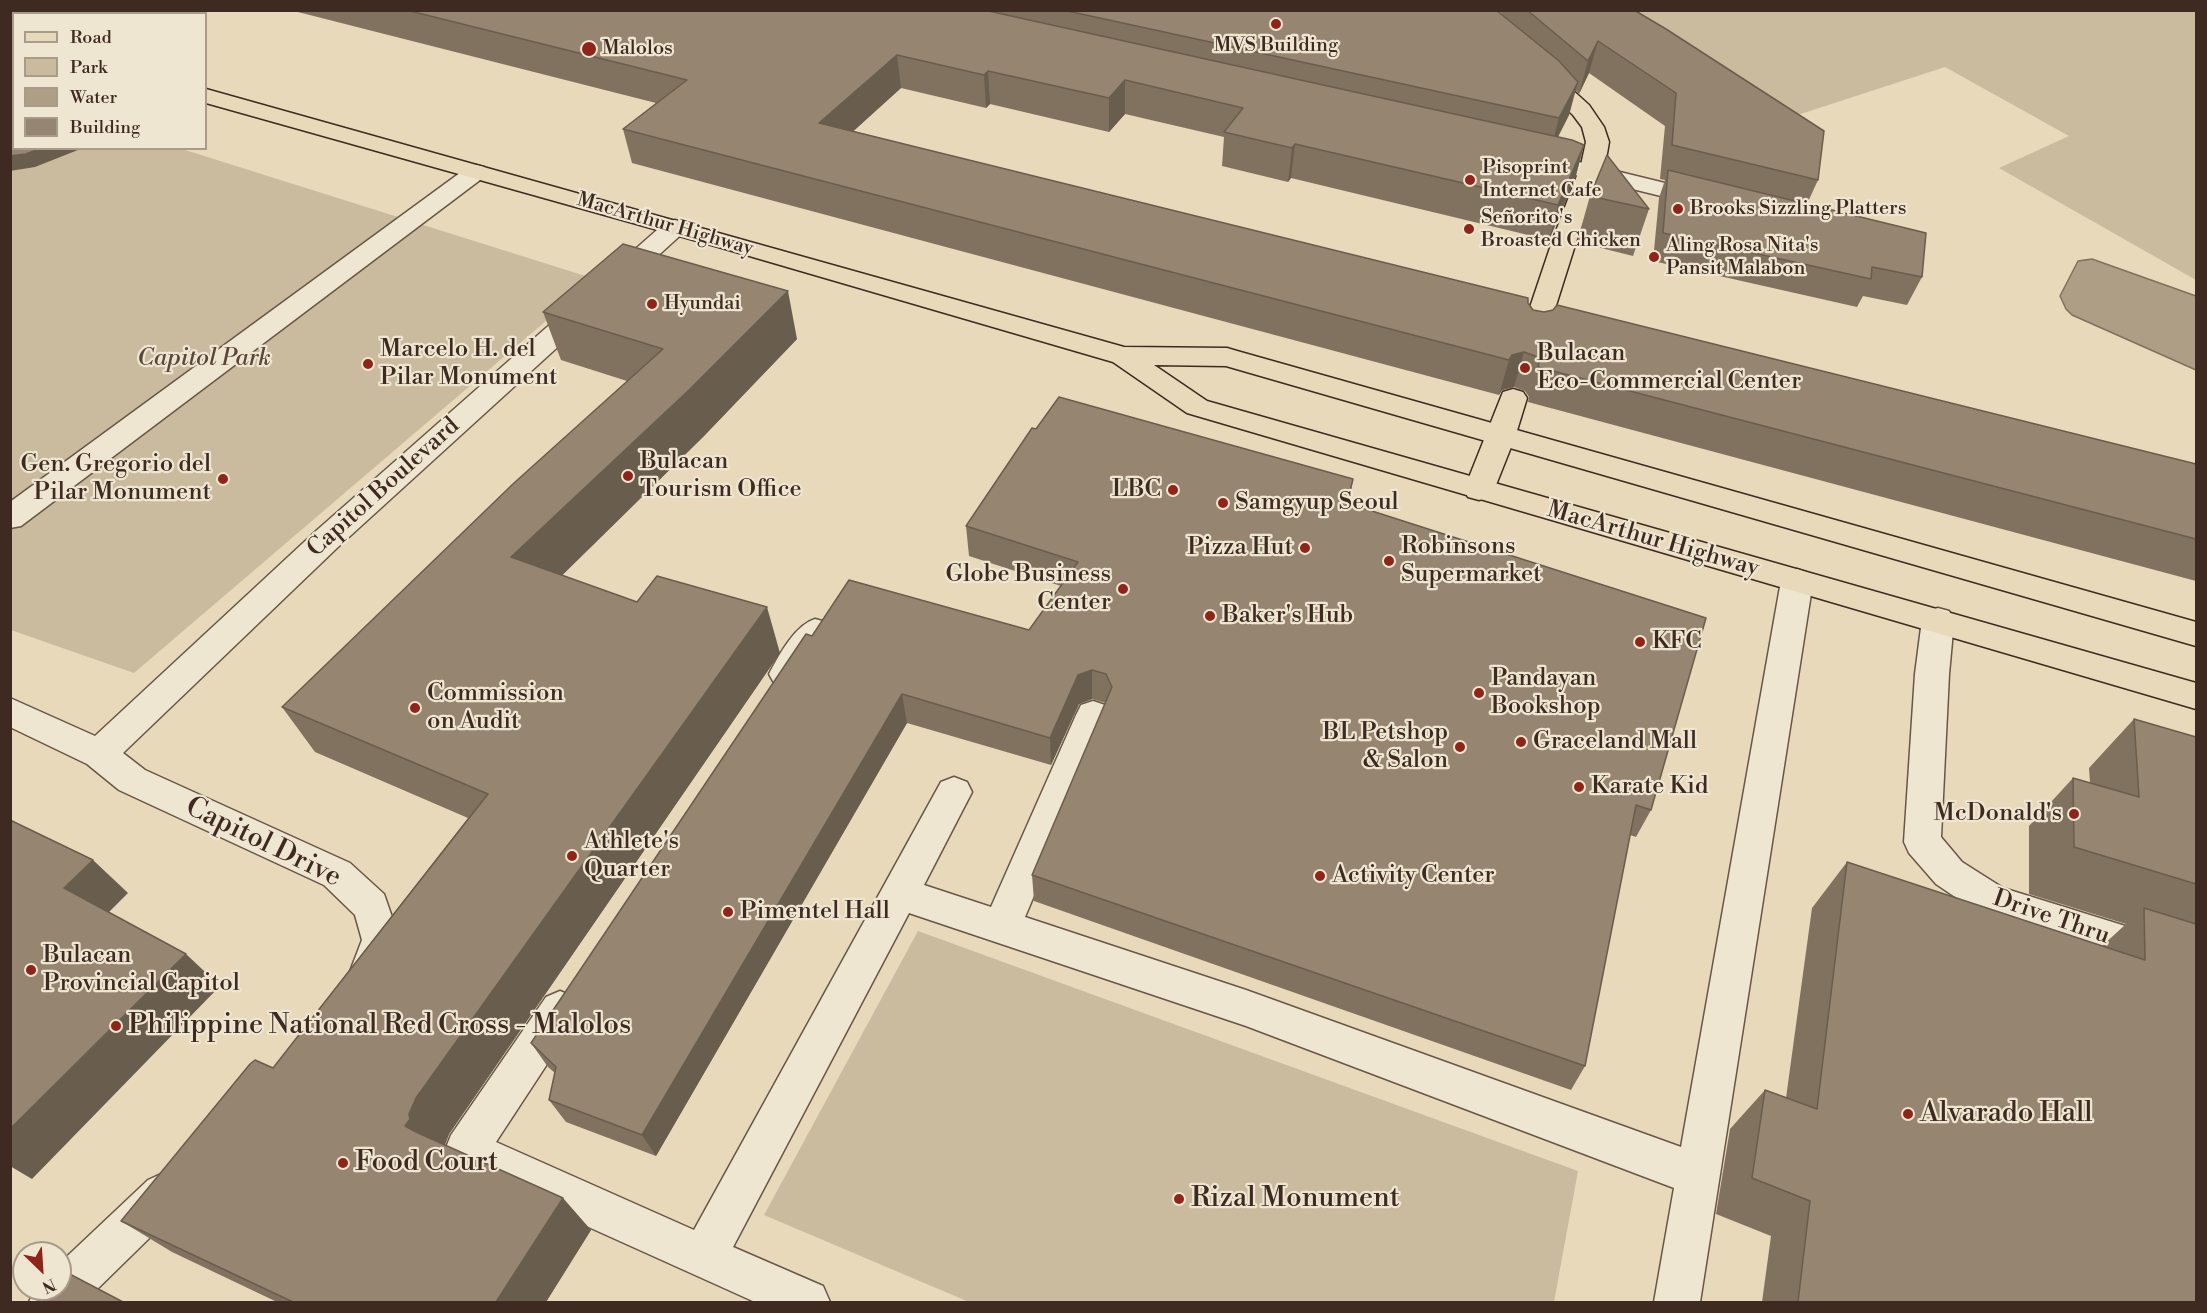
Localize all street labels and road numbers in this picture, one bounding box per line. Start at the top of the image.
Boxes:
street label: MacArthur Highway [574,188,756,262]
street label: Capitol Boulevard [302,412,466,564]
street label: MacArthur Highway [1544,496,1762,584]
street label: Capitol Drive [180,791,346,895]
street label: Drive Thru [1989,885,2113,951]

